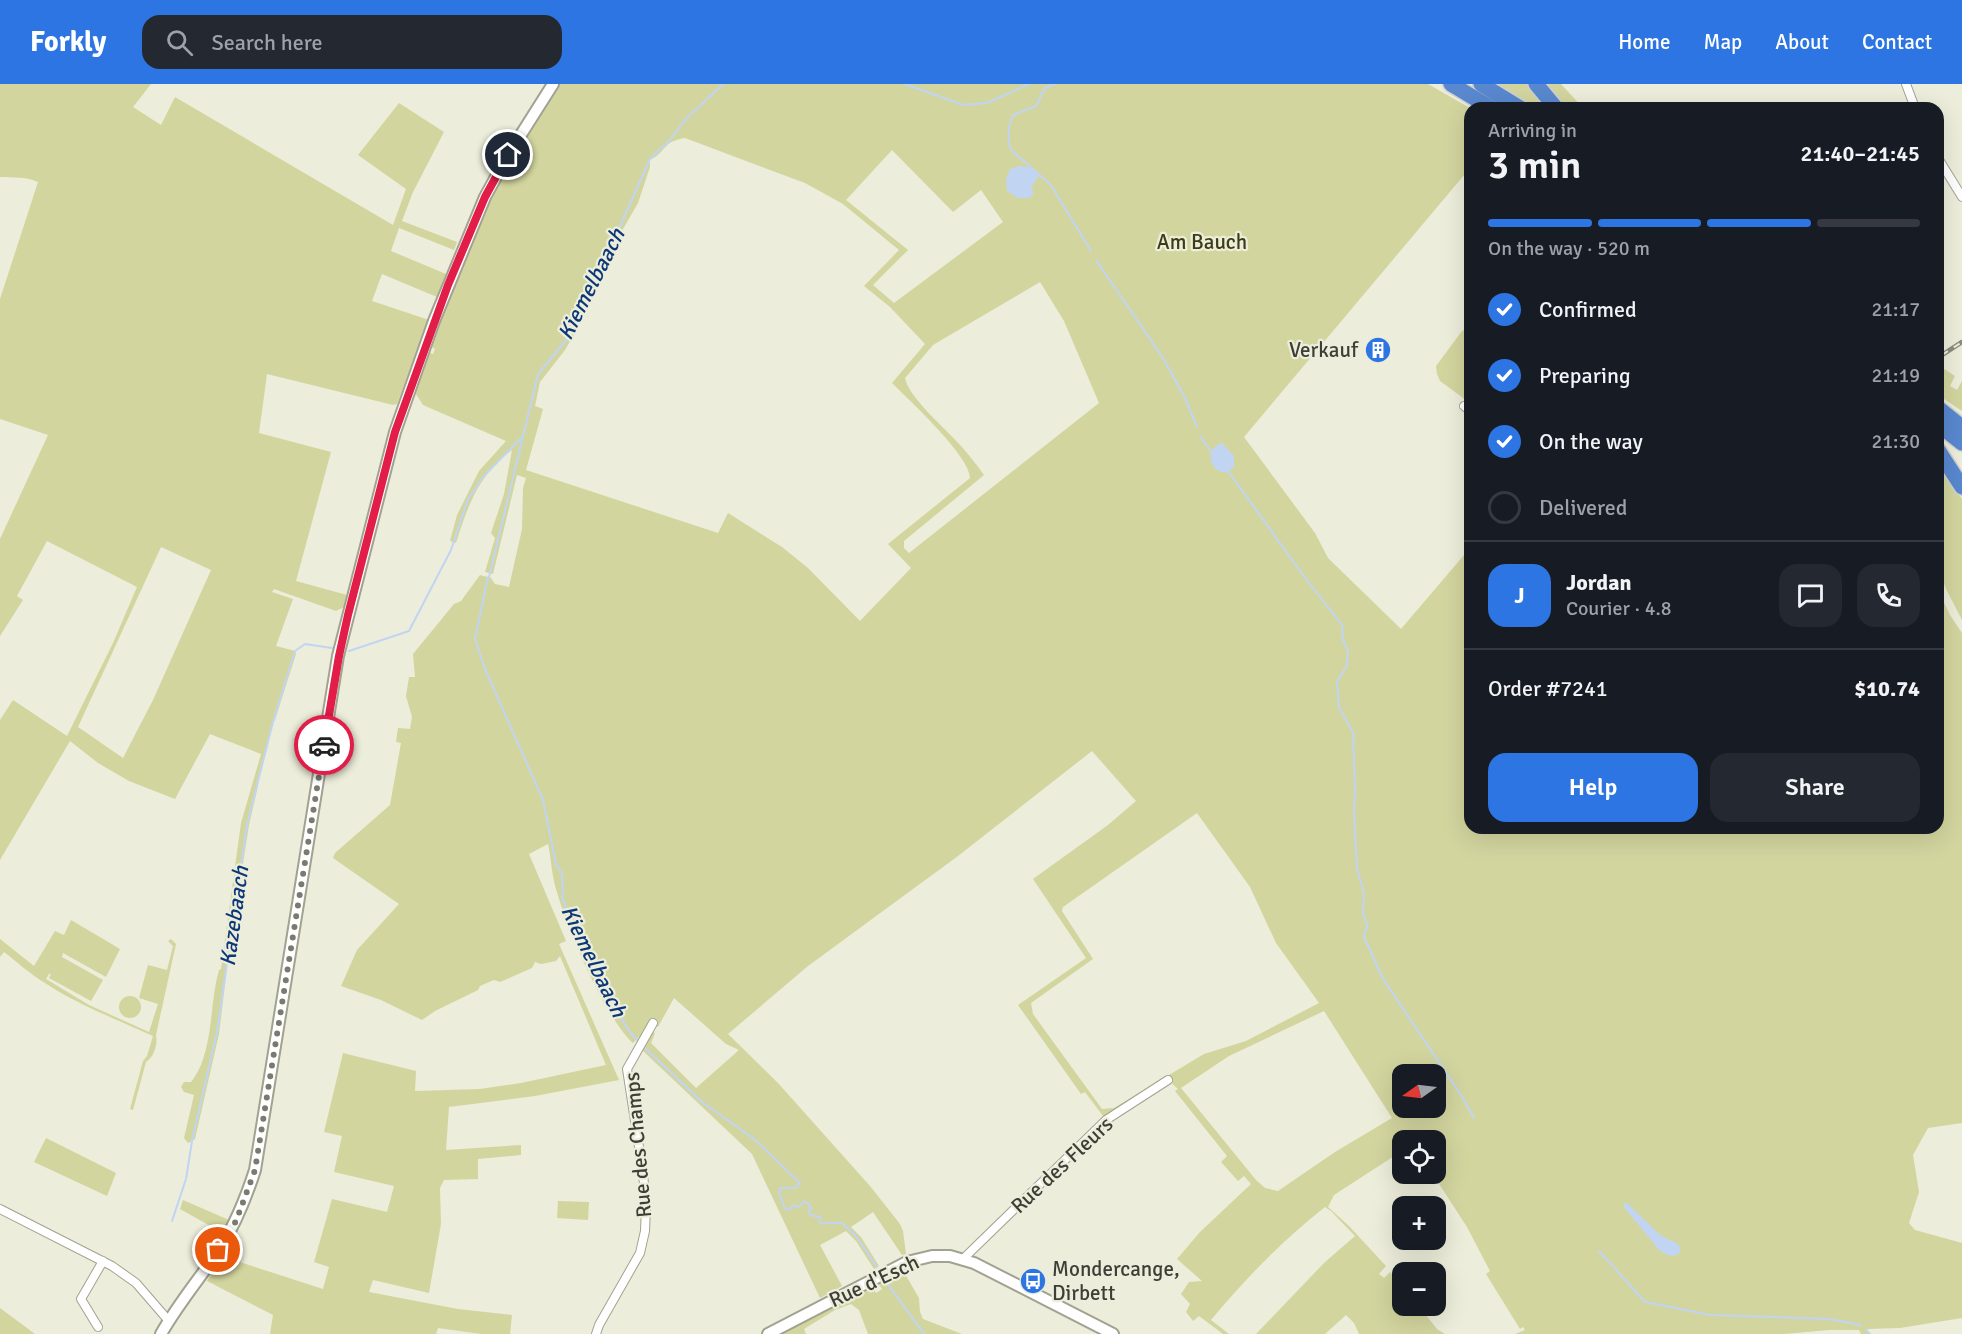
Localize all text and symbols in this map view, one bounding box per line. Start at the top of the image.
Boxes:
search box [142,15,562,69]
text: Forkly [30,25,106,59]
icon: search [163,26,196,59]
text: Search here [211,29,322,56]
text: Home [1618,29,1671,55]
text: Map [1704,29,1742,55]
text: About [1775,29,1829,55]
text: Contact [1862,29,1932,55]
text: Arriving in [1488,118,1577,143]
pin [482,129,533,180]
icon: home [491,138,524,171]
text: 21:40–21:45 [1801,140,1920,167]
text: 3 min [1488,141,1581,189]
water label: Kiemelbaach [551,223,631,344]
park label: Am Bauch [1157,229,1247,255]
text: On the way · 520 m [1488,236,1650,261]
icon: check [1488,293,1521,326]
text: Confirmed [1539,296,1637,323]
text: 21:17 [1871,297,1920,322]
building icon: Verkauf [1363,335,1393,365]
place label: Verkauf [1289,337,1359,363]
icon: check [1488,359,1521,392]
text: Preparing [1539,362,1631,389]
text: 21:19 [1871,363,1920,388]
icon: check [1488,425,1521,458]
text: On the way [1539,428,1643,455]
text: 21:30 [1871,429,1920,454]
text: Delivered [1539,494,1627,521]
button: chat [1779,564,1842,627]
button: phone [1857,564,1920,627]
text: Jordan [1566,569,1632,596]
text: J [1514,582,1525,609]
text: Courier · 4.8 [1566,596,1672,621]
text: Order #7241 [1488,675,1608,702]
text: $10.74 [1854,675,1920,702]
courier [294,715,354,775]
icon: car [308,729,341,762]
button: Help [1488,753,1698,822]
button: Share [1710,753,1920,822]
water label: Kazebaach [214,863,255,968]
water label: Kiemelbaach [555,901,633,1022]
north arrow [1392,1064,1446,1118]
map controls [1392,1064,1446,1316]
street label: Rue des Champs [619,1071,657,1219]
street label: Rue des Fleurs [1006,1111,1118,1219]
button: locate [1392,1130,1446,1184]
button: + [1392,1196,1446,1250]
pin [192,1224,243,1275]
icon: bag [201,1233,234,1266]
street label: Rue d'Esch [825,1249,923,1313]
place label: Mondercange, Dirbett [1052,1256,1180,1306]
button: − [1392,1262,1446,1316]
bus stop icon: Mondercange, Dirbett [1018,1266,1048,1296]

